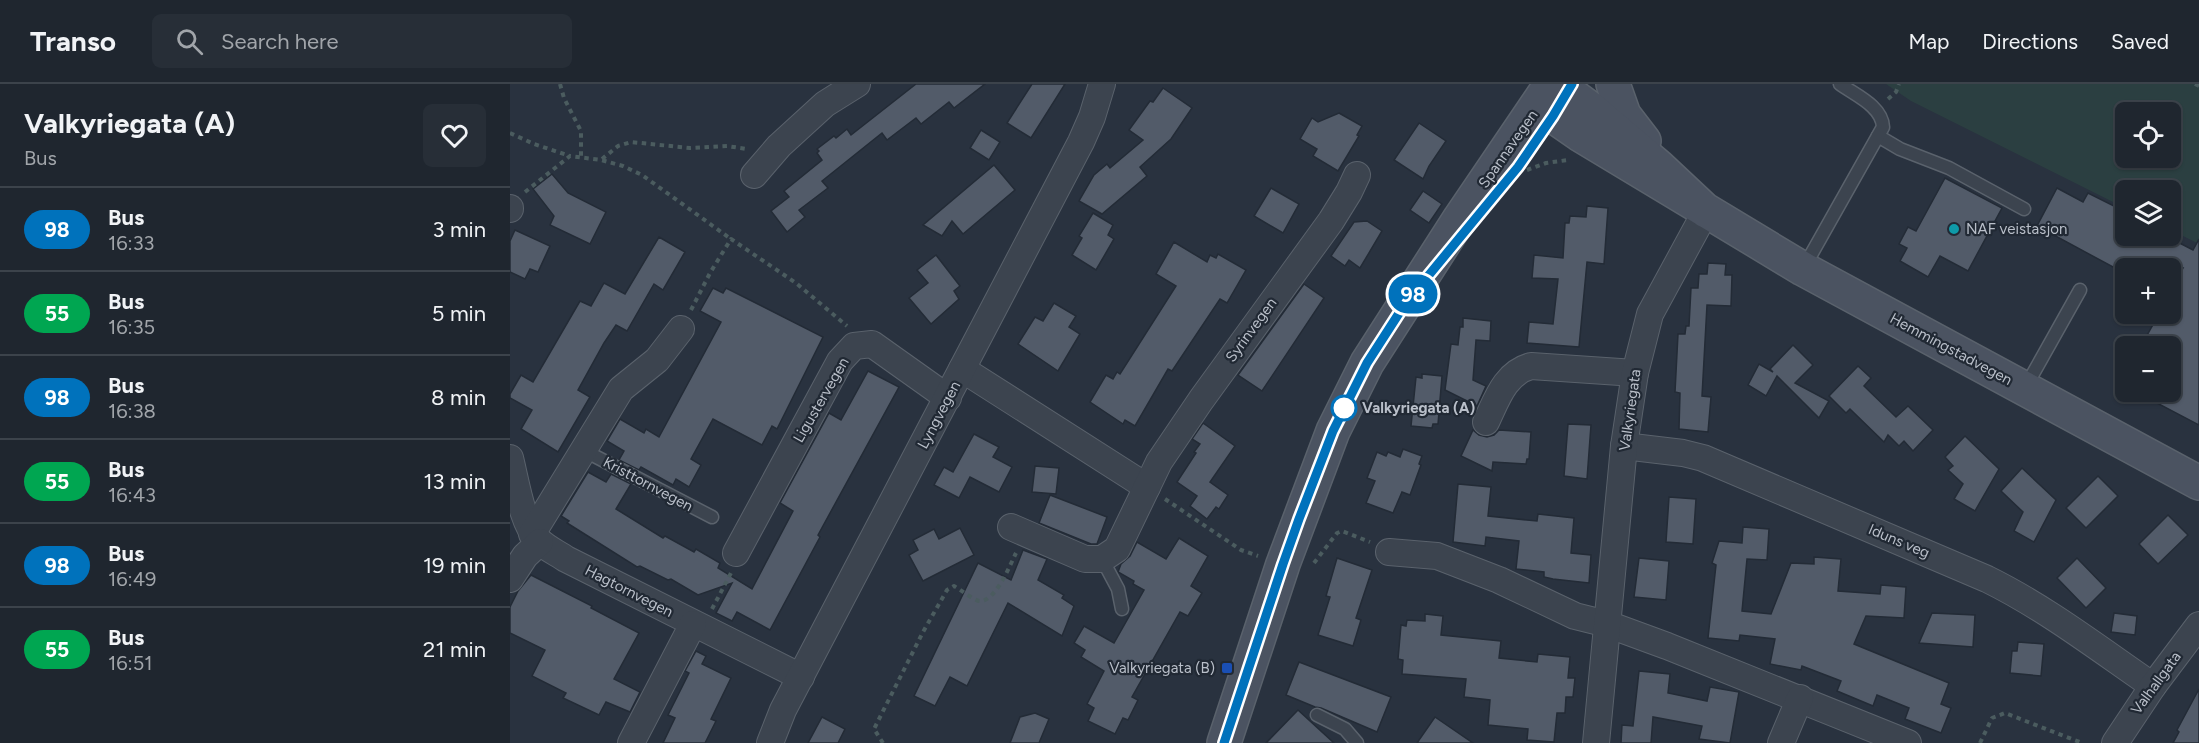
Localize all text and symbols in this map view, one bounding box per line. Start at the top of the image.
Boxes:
search box [152,14,572,68]
text: Transo [30,24,116,58]
icon: search [173,25,206,58]
text: Search here [221,28,339,55]
text: Map [1908,29,1949,54]
text: Directions [1982,29,2078,54]
text: Saved [2111,29,2169,54]
map controls [2115,102,2181,402]
button: locate [2115,102,2181,168]
button: heart [423,104,486,167]
text: Valkyriegata (A) [24,106,235,140]
street label: Spannavegen [1474,106,1542,192]
text: Bus [24,146,57,170]
button: layers [2115,180,2181,246]
text: Bus [108,204,144,231]
text: 3 min [432,216,486,243]
text: 98 [44,217,70,242]
place label: NAF veistasjon [1966,220,2067,238]
marker: NAF veistasjon [1947,222,1961,236]
text: 16:33 [108,231,154,255]
button: + [2115,258,2181,324]
line badge: 98 [1386,274,1440,314]
text: 98 [1400,282,1426,307]
text: Bus [108,288,144,315]
street label: Syrinvegen [1222,294,1280,366]
text: 5 min [432,300,486,327]
text: 55 [45,301,69,326]
street label: Hemmingstadvegen [1887,309,2015,389]
text: 16:35 [108,315,155,339]
button: − [2115,336,2181,402]
street label: Ligustervegen [789,354,853,446]
street label: Valkyriegata [1615,368,1645,452]
text: Bus [108,372,144,399]
street label: Lyngvegen [914,378,964,452]
text: 8 min [431,384,486,411]
text: 98 [44,385,70,410]
marker: Valkyriegata (A) [1331,395,1357,421]
text: 16:38 [108,399,156,423]
place label: Valkyriegata (A) [1362,399,1475,417]
street label: Kristtornvegen [600,453,696,515]
text: Bus [108,456,144,483]
text: 13 min [423,468,486,495]
text: 55 [45,469,69,494]
text: 16:43 [108,483,156,507]
street label: Iduns veg [1866,520,1932,562]
text: Bus [108,540,144,567]
text: 19 min [423,552,486,579]
text: 98 [44,553,70,578]
street label: Hagtornvegen [582,561,676,621]
text: 16:49 [108,567,156,591]
text: Bus [108,624,144,651]
text: 21 min [423,636,486,663]
text: 55 [45,637,69,662]
street label: Valhallgata [2127,648,2185,718]
text: 16:51 [108,651,152,675]
place label: Valkyriegata (B) [1109,659,1215,677]
marker: Valkyriegata (B) [1220,661,1234,675]

